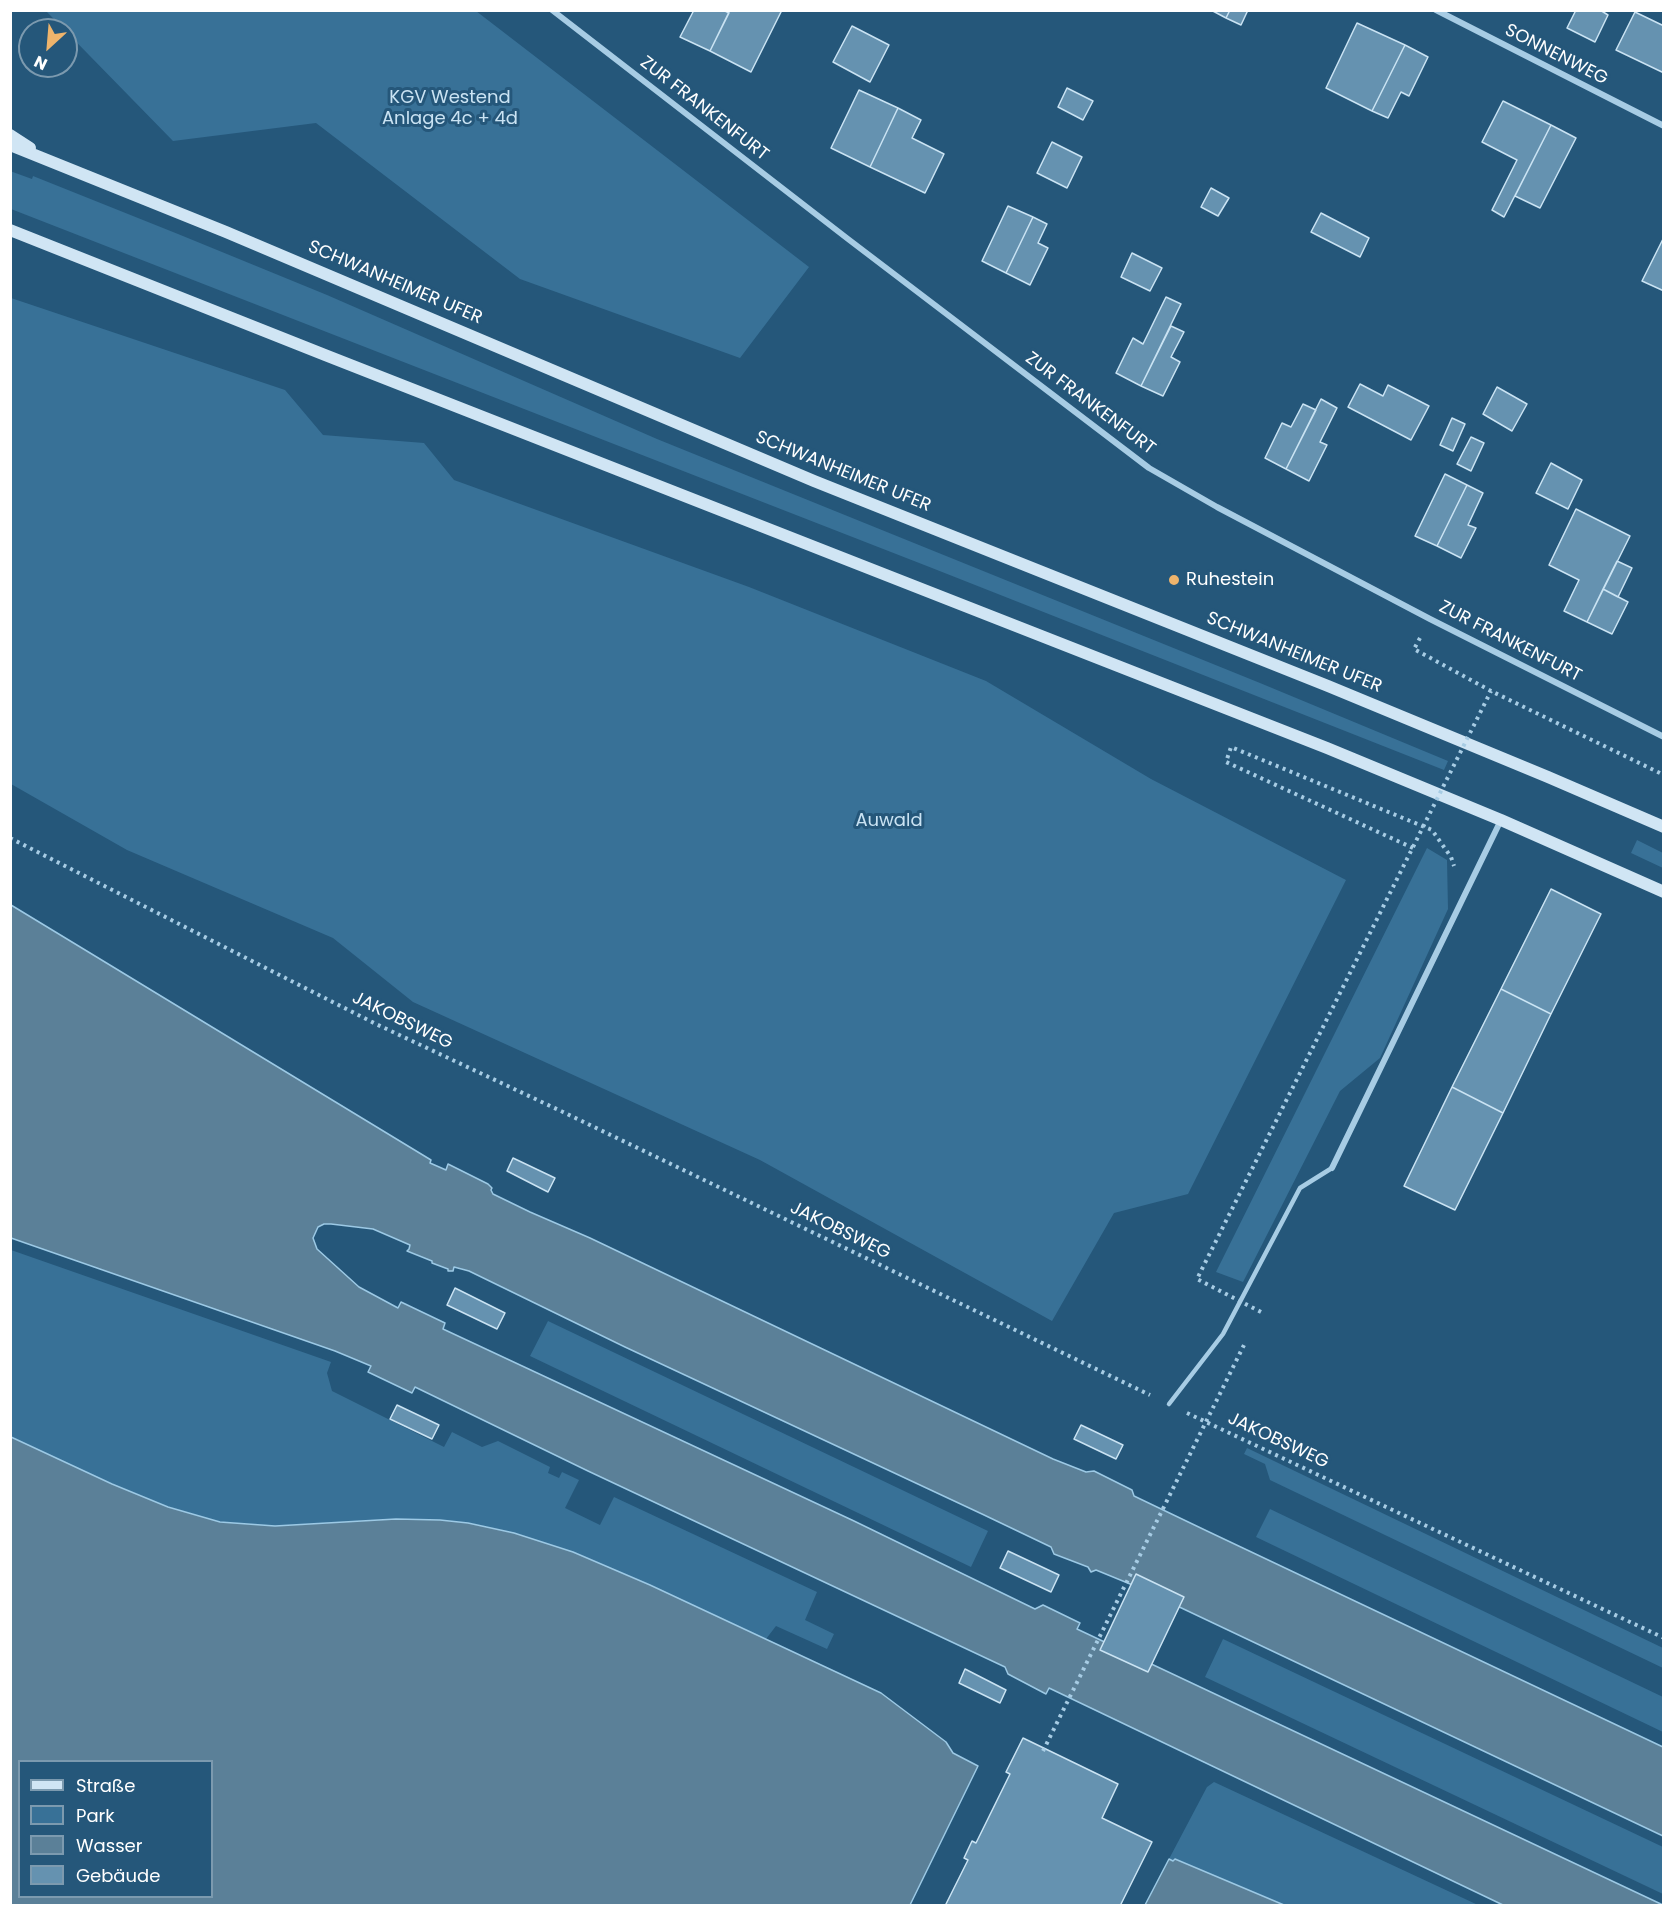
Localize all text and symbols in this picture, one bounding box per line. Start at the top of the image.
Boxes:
north arrow [18,18,78,78]
street label: SONNENWEG [1501,20,1611,90]
text: N [30,50,51,76]
street label: ZUR FRANKENFURT [635,52,773,166]
park label: KGV Westend Anlage 4c + 4d [382,87,518,130]
street label: SCHWANHEIMER UFER [305,236,485,330]
street label: ZUR FRANKENFURT [1021,348,1159,460]
street label: SCHWANHEIMER UFER [752,427,934,517]
place label: Ruhestein [1186,569,1274,591]
marker: Ruhestein [1167,573,1181,587]
street label: ZUR FRANKENFURT [1435,597,1585,687]
street label: SCHWANHEIMER UFER [1203,608,1385,698]
park label: Auwald [855,810,923,832]
street label: JAKOBSWEG [348,987,456,1055]
street label: JAKOBSWEG [786,1197,894,1265]
street label: JAKOBSWEG [1224,1408,1332,1474]
legend [18,1760,213,1898]
text: Straße [76,1773,135,1798]
text: Park [76,1803,115,1828]
text: Wasser [76,1833,142,1858]
text: Gebäude [76,1863,160,1888]

